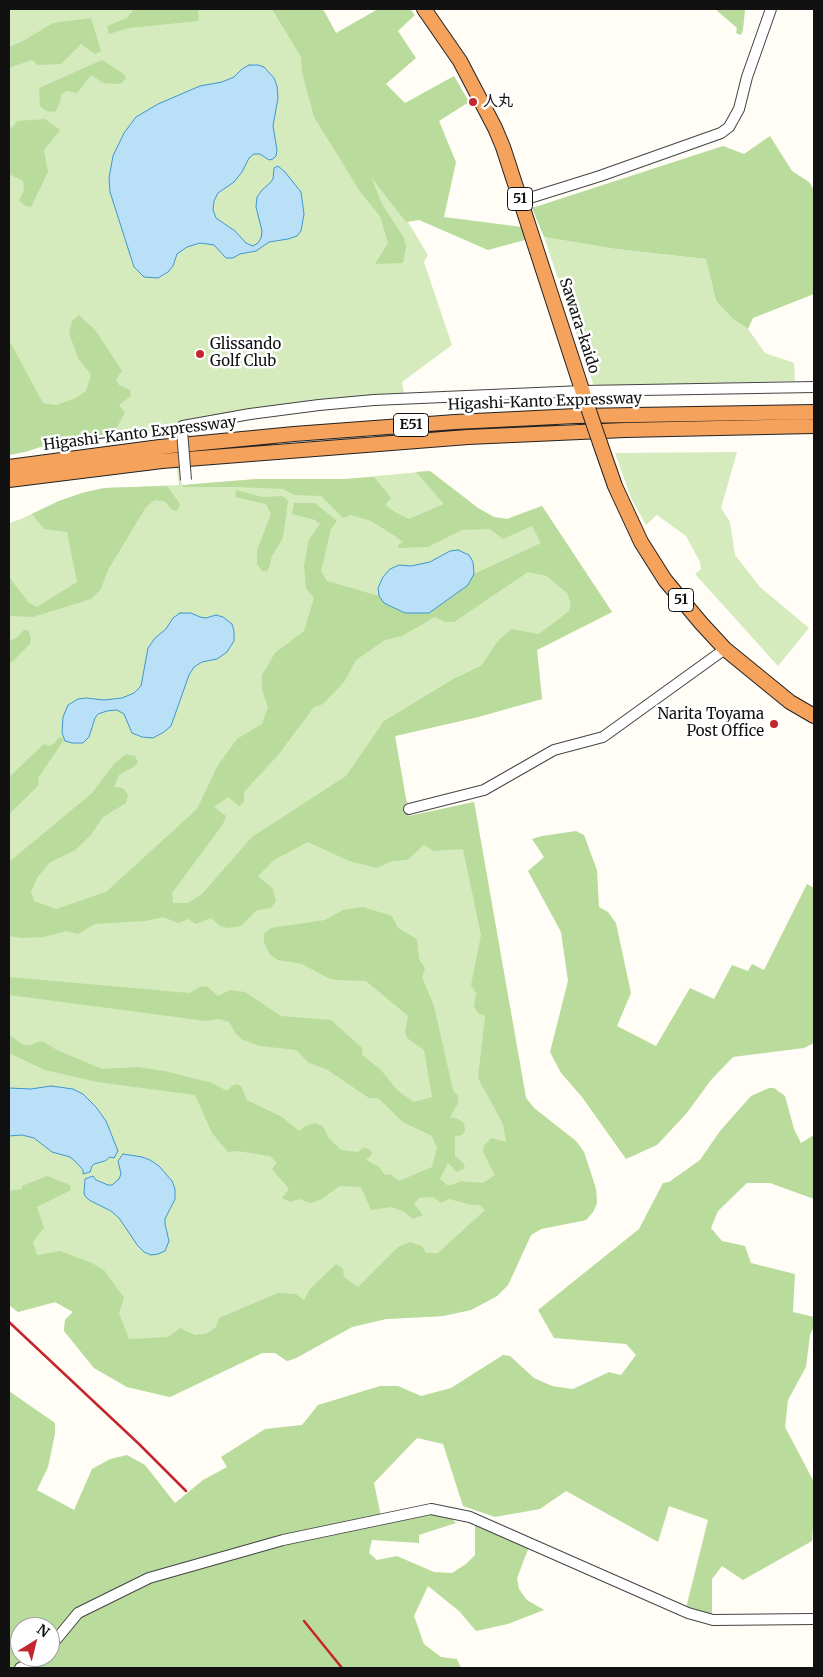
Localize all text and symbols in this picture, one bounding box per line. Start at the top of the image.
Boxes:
place label: 人丸 [483,93,513,111]
marker: 人丸 [467,96,479,108]
road number: 51 [508,188,532,210]
street label: Sawara-kaido [555,276,603,376]
place label: Glissando Golf Club [210,336,281,371]
marker: Glissando Golf Club [194,348,206,360]
street label: Higashi-Kanto Expressway [448,390,642,414]
street label: Higashi-Kanto Expressway [42,413,238,455]
road number: E51 [394,414,428,436]
road number: 51 [668,588,694,612]
place label: Narita Toyama Post Office [657,706,764,741]
marker: Narita Toyama Post Office [768,718,780,730]
north arrow [10,1617,60,1667]
text: N [33,1620,53,1641]

